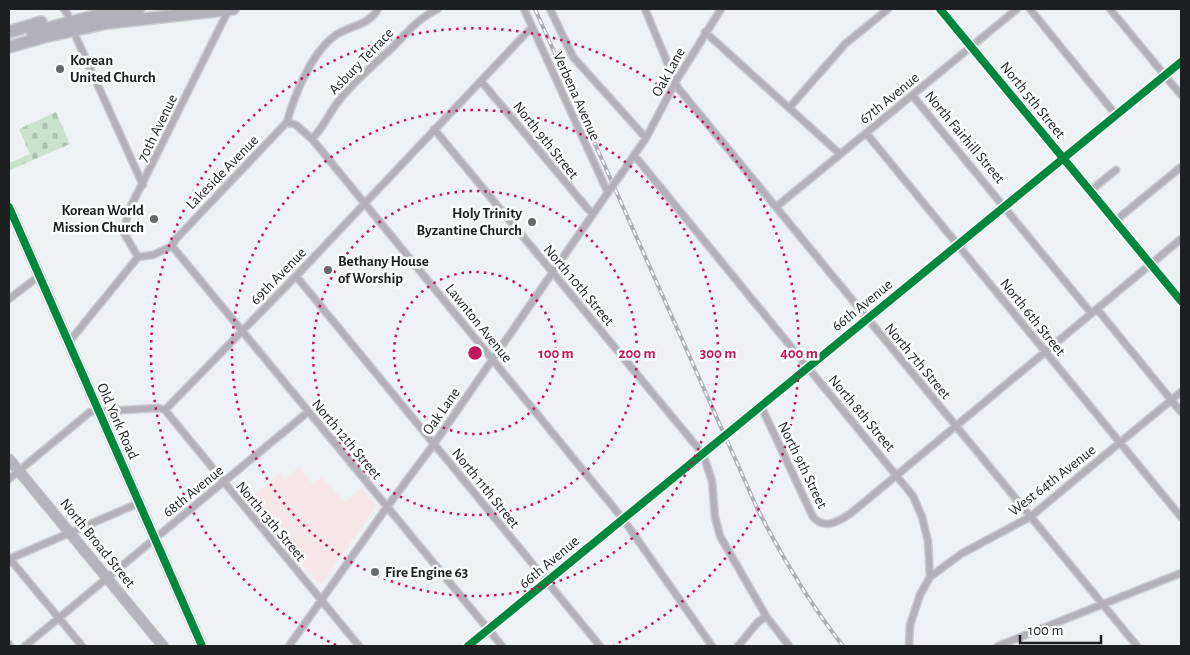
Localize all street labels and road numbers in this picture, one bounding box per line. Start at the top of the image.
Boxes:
street label: Asbury Terrace [326,25,397,97]
street label: Oak Lane [649,45,688,99]
street label: Verbena Avenue [550,50,603,143]
street label: North 5th Street [997,59,1068,142]
street label: 67th Avenue [857,70,922,127]
street label: North Fairhill Street [922,88,1008,186]
street label: 70th Avenue [135,92,180,164]
street label: North 9th Street [510,99,581,182]
street label: Lakeside Avenue [183,132,261,212]
street label: North 10th Street [541,242,617,329]
street label: 69th Avenue [248,245,309,308]
street label: North 6th Street [997,276,1068,359]
street label: 66th Avenue [829,277,895,334]
street label: Lawnton Avenue [442,281,515,366]
street label: North 7th Street [882,321,954,402]
street label: North 8th Street [825,372,898,455]
street label: Old York Road [94,381,141,462]
street label: Oak Lane [420,385,463,437]
street label: North 12th Street [309,396,384,482]
street label: North 9th Street [775,419,830,511]
street label: West 64th Avenue [1006,442,1099,519]
street label: North 11th Street [449,446,522,531]
street label: 68th Avenue [160,463,226,520]
street label: North 13th Street [233,479,308,564]
street label: North Broad Street [57,496,138,591]
street label: 66th Avenue [517,533,582,592]

